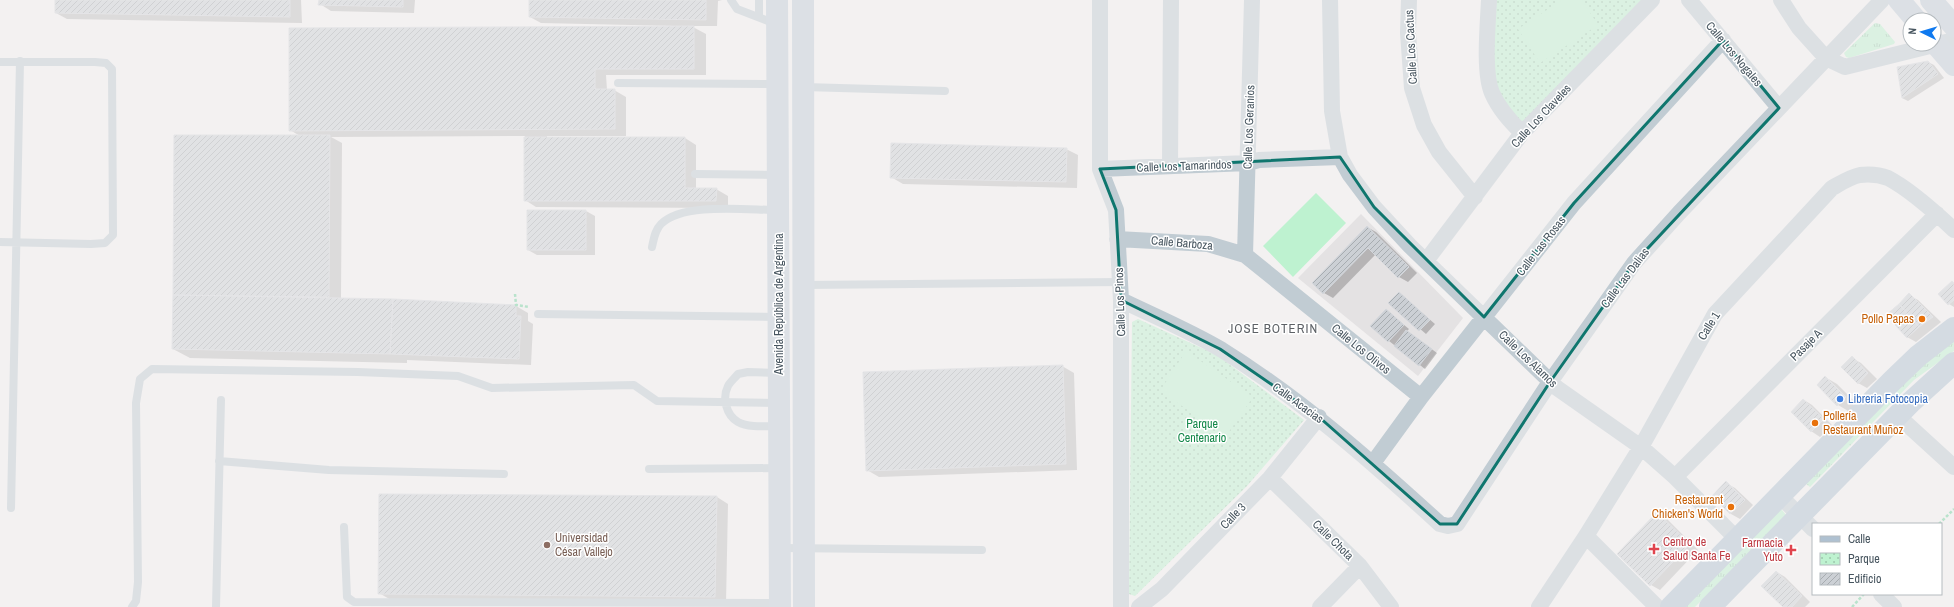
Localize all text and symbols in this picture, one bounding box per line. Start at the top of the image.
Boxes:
street label: Calle Los Cactus [1401,9,1421,85]
north arrow [1902,12,1942,52]
street label: Calle Los Nogales [1702,18,1766,90]
text: N [1905,27,1919,35]
street label: Calle Los Claveles [1507,81,1575,151]
street label: Calle Los Geranios [1240,85,1258,169]
street label: Calle Los Tamarindos [1136,156,1232,176]
street label: Calle Las Rosas [1513,213,1569,279]
street label: Calle Barboza [1151,232,1214,254]
street label: Avenida República de Argentina [771,233,787,376]
street label: Calle Las Dalias [1597,245,1653,311]
street label: Calle Los Pinos [1111,267,1129,337]
street label: Calle 1 [1694,308,1724,343]
place label: Pollo Papas [1861,311,1914,327]
marker: Pollo Papas [1917,314,1927,324]
district label: JOSE BOTERIN [1228,320,1318,337]
street label: Calle Los Olivos [1328,320,1394,378]
street label: Pasaje A [1787,325,1826,364]
street label: Calle Los Alamos [1495,327,1561,391]
street label: Calle Acacias [1269,379,1327,427]
place label: Libreria Fotocopia [1848,391,1928,407]
marker: Libreria Fotocopia [1835,394,1845,404]
place label: Pollería Restaurant Muñoz [1823,408,1903,438]
park label: Parque Centenario [1178,416,1226,446]
marker: Pollería Restaurant Muñoz [1810,418,1820,428]
place label: Restaurant Chicken's World [1652,492,1723,522]
street label: Calle 3 [1217,499,1249,533]
marker: Restaurant Chicken's World [1726,502,1736,512]
street label: Calle Chota [1309,516,1357,564]
legend [1812,523,1942,595]
place label: Universidad César Vallejo [555,530,613,560]
text: Calle [1848,531,1870,547]
place label: Centro de Salud Santa Fe [1663,534,1730,564]
place label: Farmacia Yuto [1742,535,1784,565]
marker: Universidad César Vallejo [542,540,552,550]
marker: Centro de Salud Santa Fe [1648,543,1660,555]
marker: Farmacia Yuto [1786,545,1796,555]
text: Parque [1848,551,1880,567]
text: Edificio [1848,571,1881,587]

